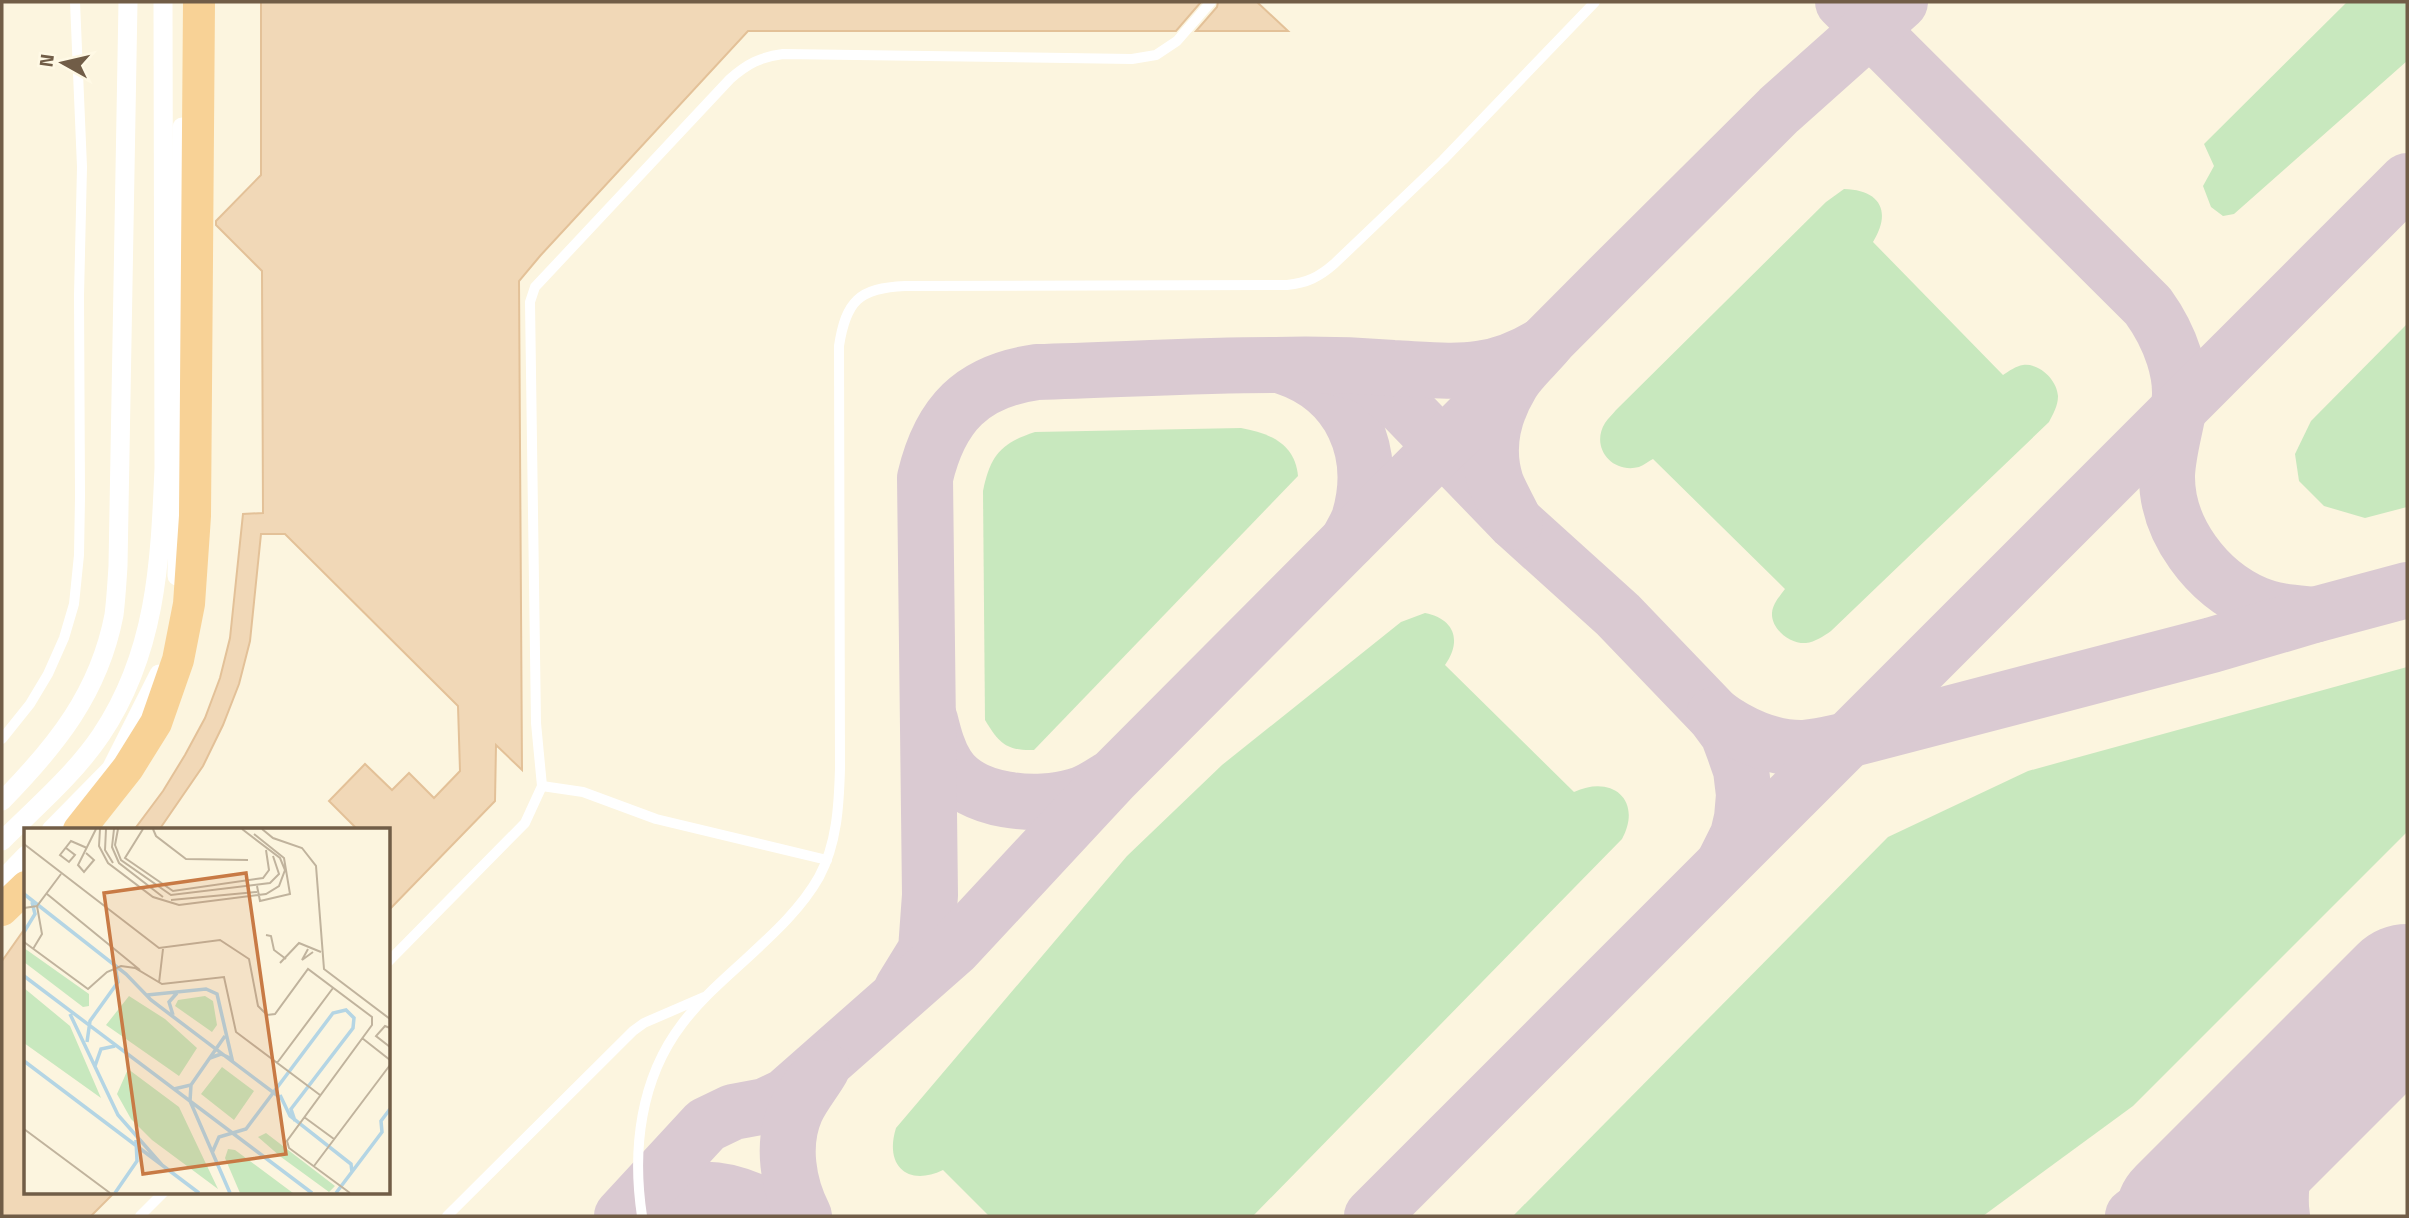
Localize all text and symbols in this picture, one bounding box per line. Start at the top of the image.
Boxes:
north arrow [28,28,98,98]
text: N [30,52,61,69]
inset map [24,828,390,1194]

